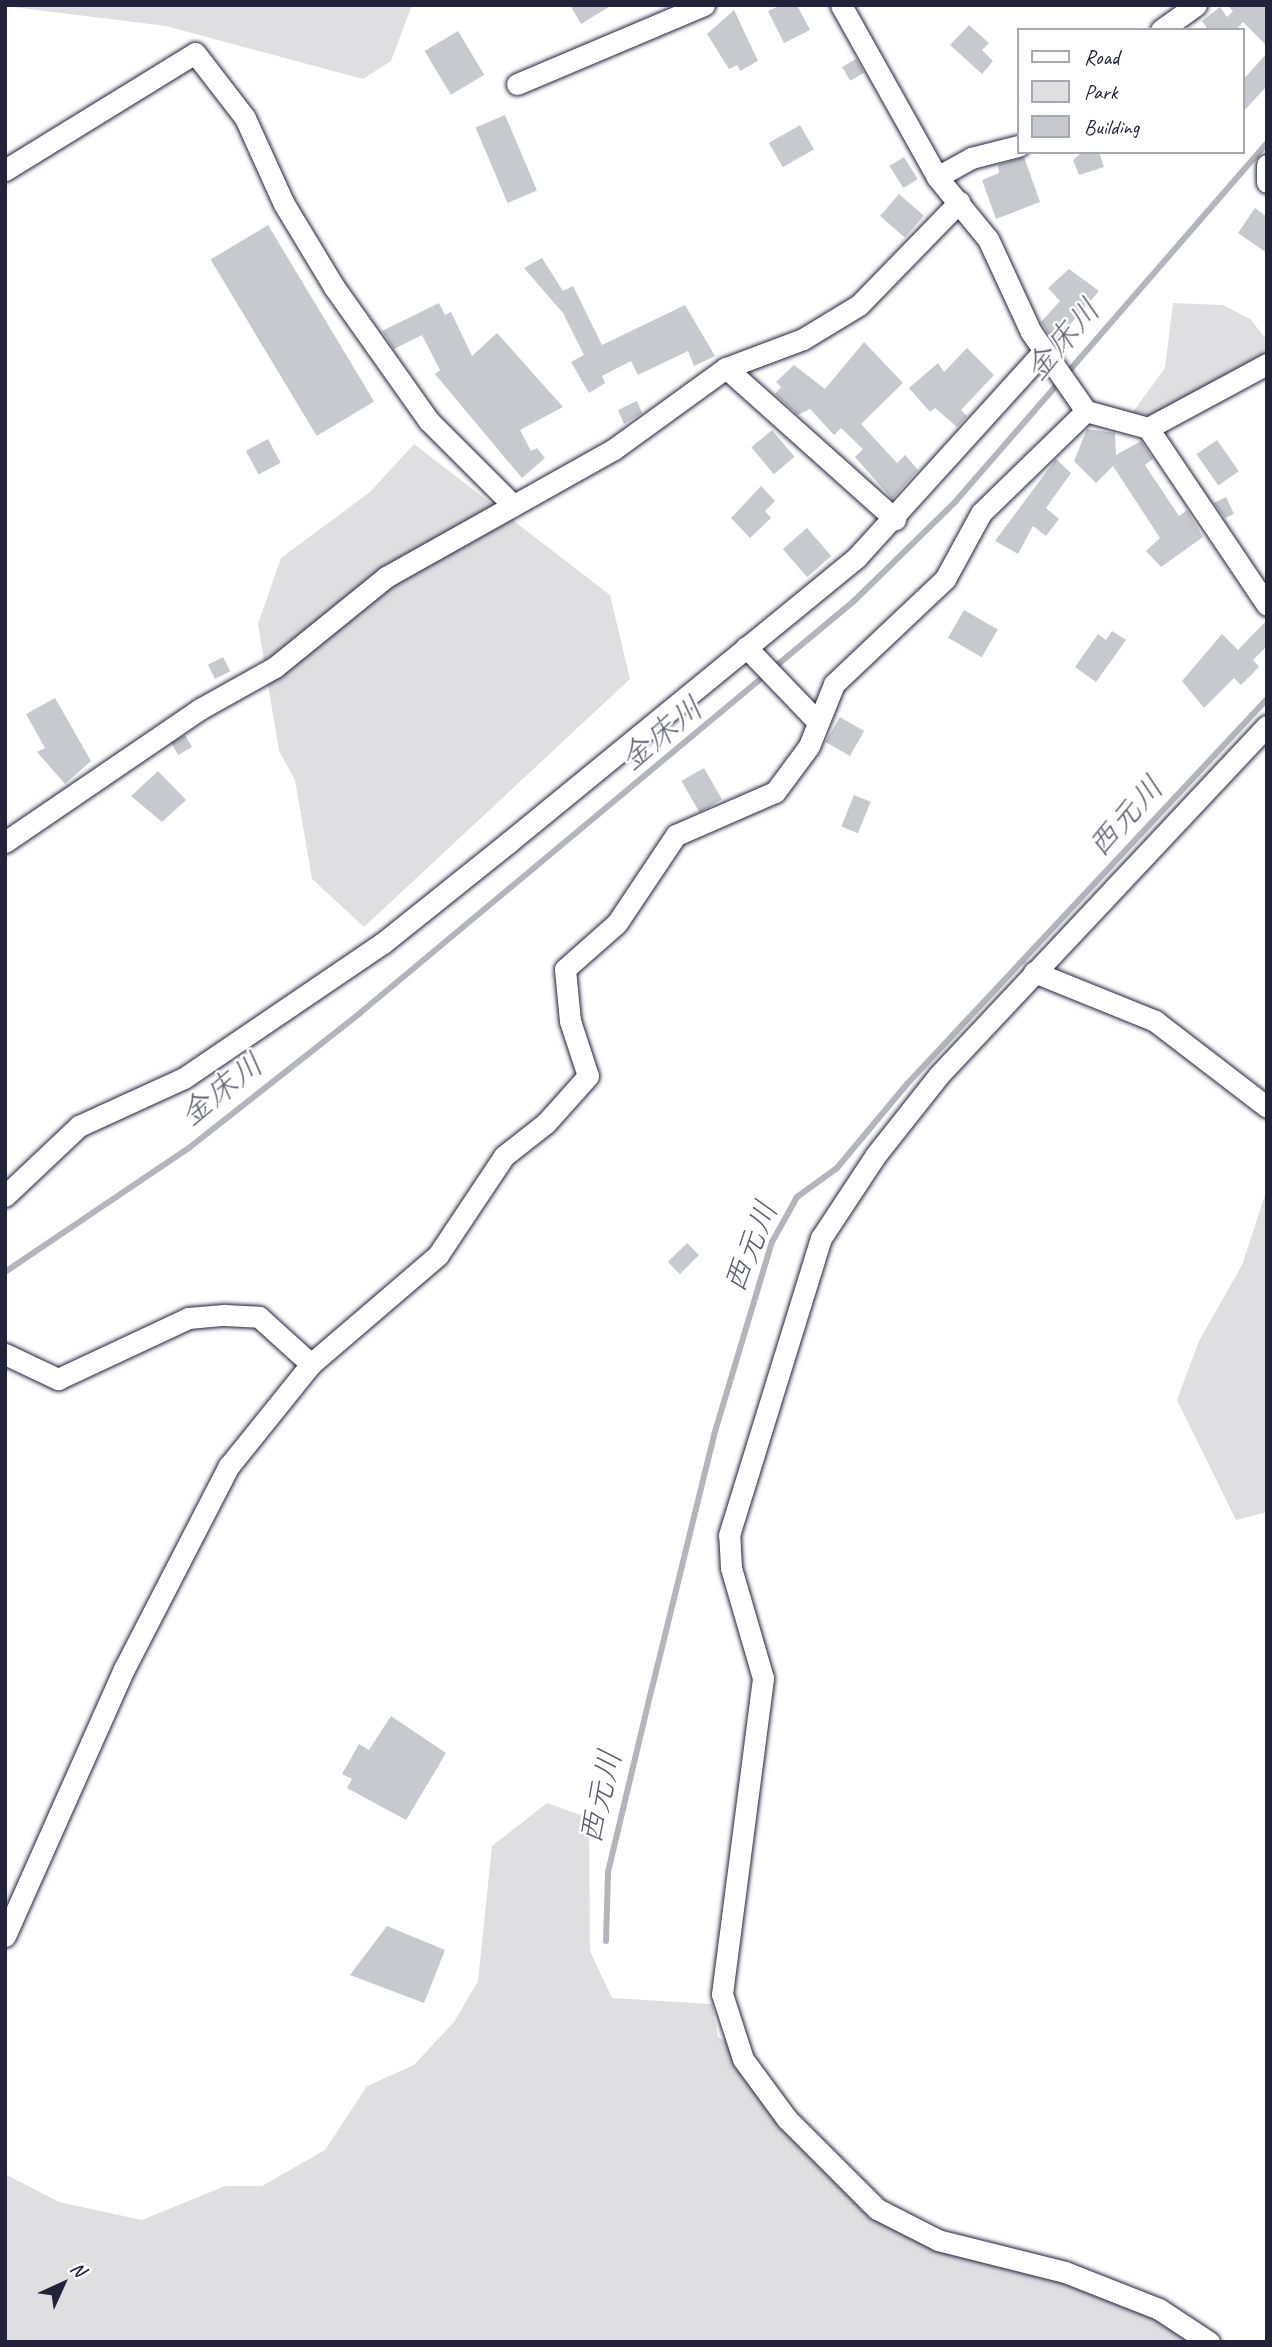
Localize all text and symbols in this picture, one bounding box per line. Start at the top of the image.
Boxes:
legend [1016,28,1244,154]
text: Road [1084,44,1119,70]
text: Park [1084,79,1117,105]
text: Building [1084,114,1139,140]
water label: 金床川 [1017,291,1109,389]
water label: 金床川 [613,689,711,779]
water label: 西元川 [1080,768,1172,866]
water label: 金床川 [172,1045,272,1135]
water label: 西元川 [715,1195,787,1299]
water label: 西元川 [571,1746,631,1848]
north arrow [28,2249,98,2319]
text: N [65,2257,90,2282]

